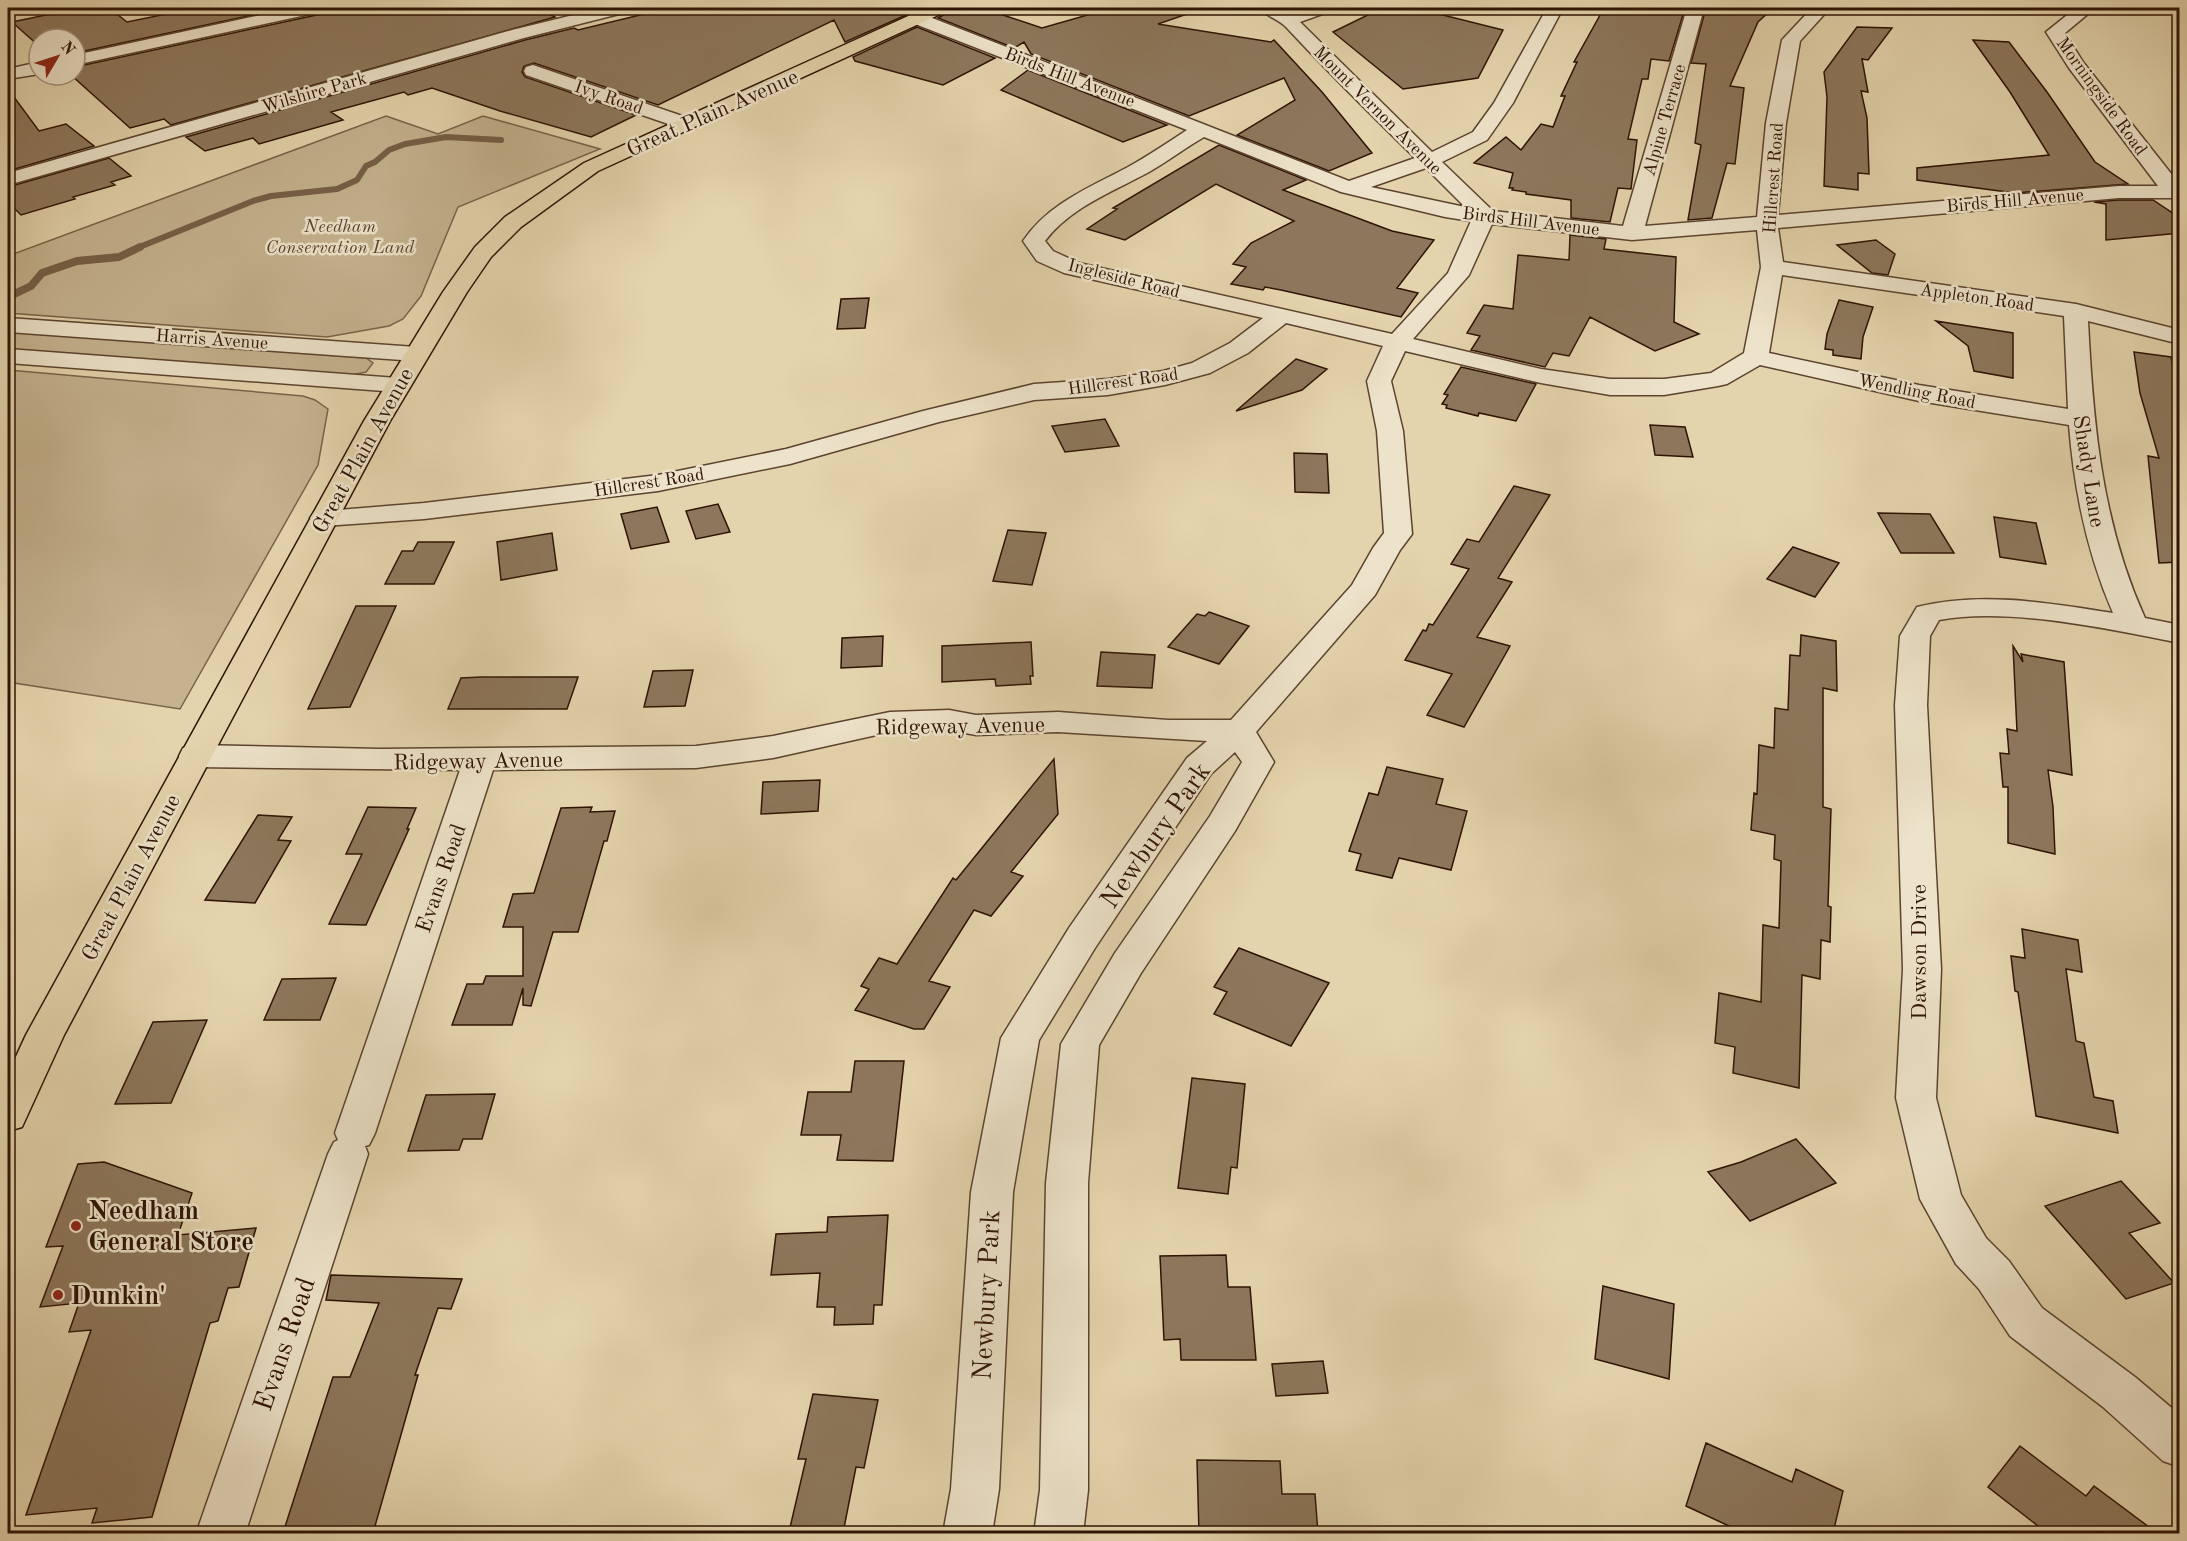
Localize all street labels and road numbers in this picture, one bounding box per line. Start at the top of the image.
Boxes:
street label: Morningside Road [2052,34,2150,159]
street label: Mount Vernon Avenue [1310,43,1445,178]
street label: Birds Hill Avenue [1002,45,1137,111]
street label: Alpine Terrace [1640,62,1690,178]
street label: Great Plain Avenue [624,66,802,162]
street label: Wilshire Park [260,69,369,117]
street label: Ivy Road [572,78,645,118]
street label: Hillcrest Road [1761,122,1787,234]
street label: Birds Hill Avenue [1946,186,2085,216]
street label: Birds Hill Avenue [1461,205,1600,239]
street label: Ingleside Road [1066,256,1182,302]
street label: Appleton Road [1918,281,2035,315]
street label: Harris Avenue [155,327,269,353]
street label: Great Plain Avenue [309,365,418,537]
street label: Hillcrest Road [1067,365,1180,399]
street label: Wendling Road [1857,372,1977,412]
street label: Shady Lane [2068,414,2108,529]
street label: Hillcrest Road [593,465,706,501]
street label: Ridgeway Avenue [875,715,1045,739]
street label: Ridgeway Avenue [393,750,563,774]
street label: Newbury Park [1096,758,1216,914]
street label: Great Plain Avenue [79,791,185,965]
street label: Evans Road [413,821,471,936]
street label: Dawson Drive [1909,884,1931,1020]
street label: Newbury Park [970,1209,1005,1381]
street label: Evans Road [250,1274,321,1415]

